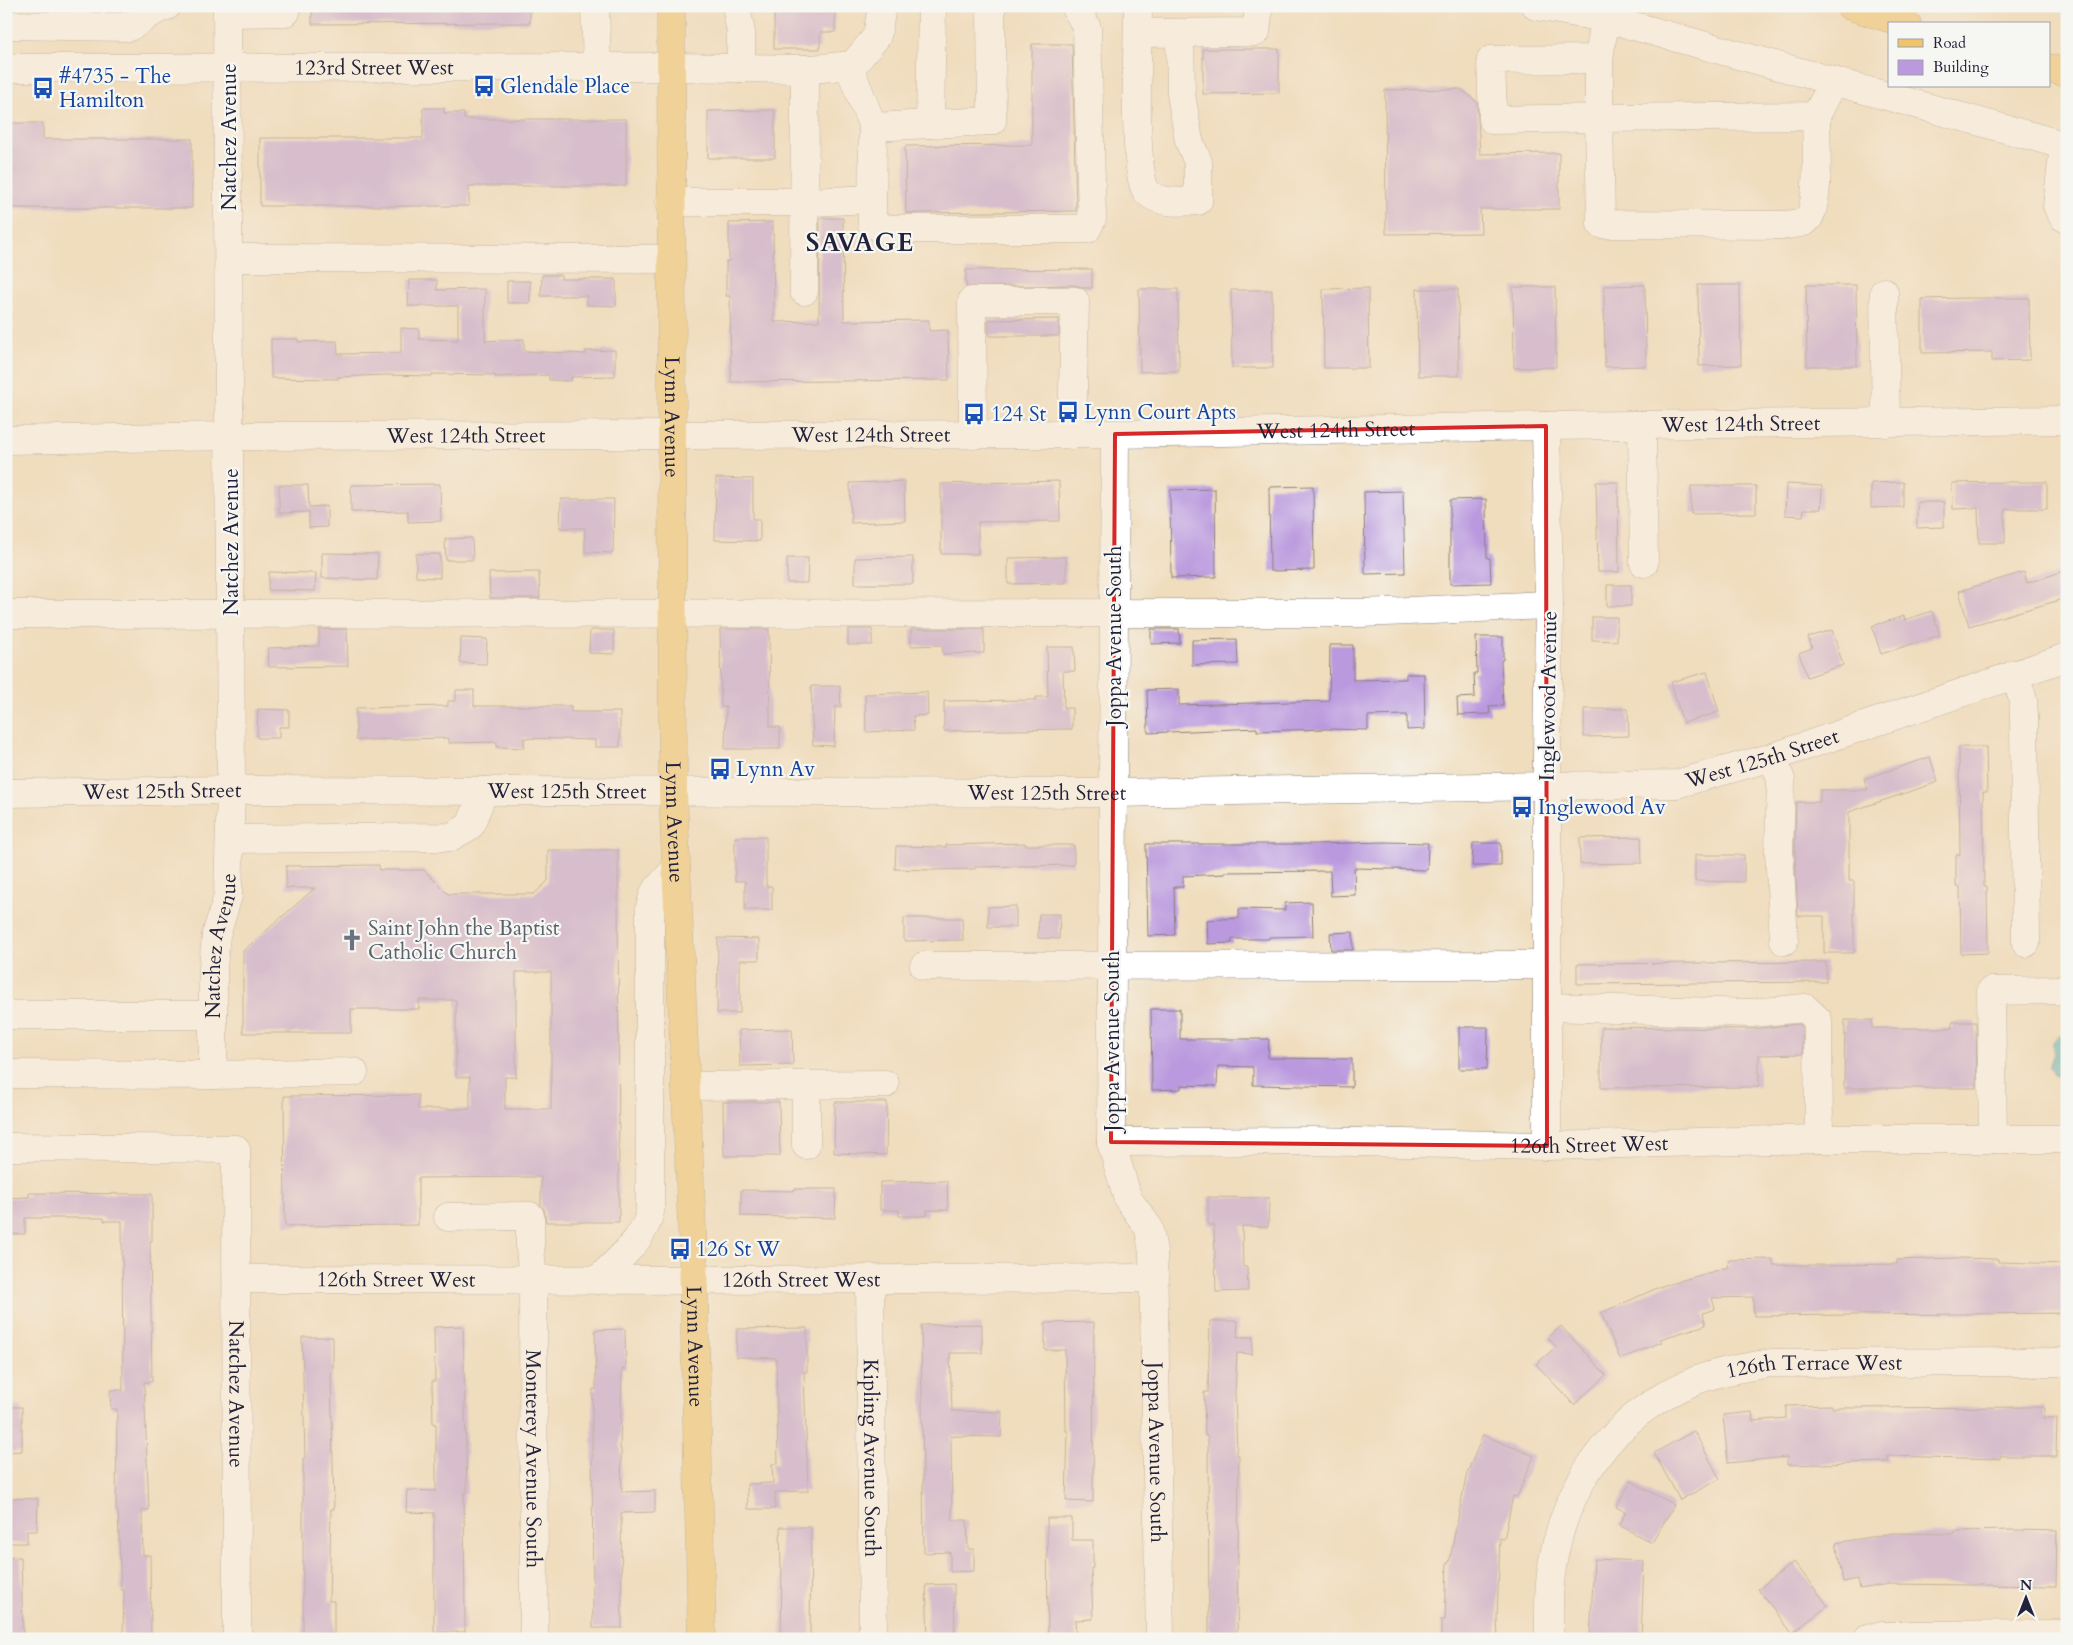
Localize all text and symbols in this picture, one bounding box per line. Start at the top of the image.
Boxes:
legend [1888,22,2050,88]
text: Road [1933,33,1966,53]
street label: 123rd Street West [294,53,454,83]
text: Building [1933,57,1989,77]
place label: #4735 - The Hamilton [59,62,171,115]
street label: Natchez Avenue [215,63,244,211]
place label: Glendale Place [500,72,630,101]
bus stop icon: Glendale Place [471,73,497,99]
bus stop icon: #4735 - The Hamilton [30,75,56,101]
district label: SAVAGE [806,225,914,260]
street label: Lynn Avenue [657,356,686,478]
place label: Lynn Court Apts [1084,398,1236,427]
bus stop icon: Lynn Court Apts [1055,399,1081,425]
place label: 124 St [991,400,1046,429]
bus stop icon: 124 St [961,401,987,427]
street label: West 124th Street [1660,409,1821,440]
street label: West 124th Street [1255,414,1416,446]
street label: West 124th Street [791,420,951,450]
street label: West 124th Street [386,421,546,451]
street label: Natchez Avenue [217,468,246,616]
street label: Joppa Avenue South [1100,545,1129,729]
street label: Inglewood Avenue [1533,611,1564,781]
street label: West 125th Street [1681,722,1843,796]
place label: Lynn Av [736,755,815,784]
bus stop icon: Lynn Av [707,756,733,782]
street label: Lynn Avenue [658,761,691,883]
street label: West 125th Street [81,776,242,807]
street label: West 125th Street [487,777,647,806]
street label: West 125th Street [967,779,1127,808]
place label: Inglewood Av [1538,793,1666,822]
bus stop icon: Inglewood Av [1509,794,1535,820]
street label: Natchez Avenue [199,873,244,1019]
place label: Saint John the Baptist Catholic Church [368,914,560,967]
church icon: Saint John the Baptist Catholic Church [339,927,365,953]
street label: Joppa Avenue South [1098,950,1127,1134]
street label: 126th Street West [1509,1129,1669,1161]
place label: 126 St W [696,1235,781,1264]
bus stop icon: 126 St W [667,1236,693,1262]
street label: 126th Street West [317,1265,476,1295]
street label: 126th Street West [722,1265,881,1295]
street label: Lynn Avenue [679,1285,711,1408]
street label: Natchez Avenue [221,1320,251,1468]
street label: 126th Terrace West [1723,1348,1902,1386]
street label: Monterey Avenue South [518,1350,548,1569]
street label: Kipling Avenue South [856,1359,886,1558]
street label: Joppa Avenue South [1140,1359,1172,1544]
north arrow [2000,1572,2050,1622]
text: N [2020,1576,2032,1595]

